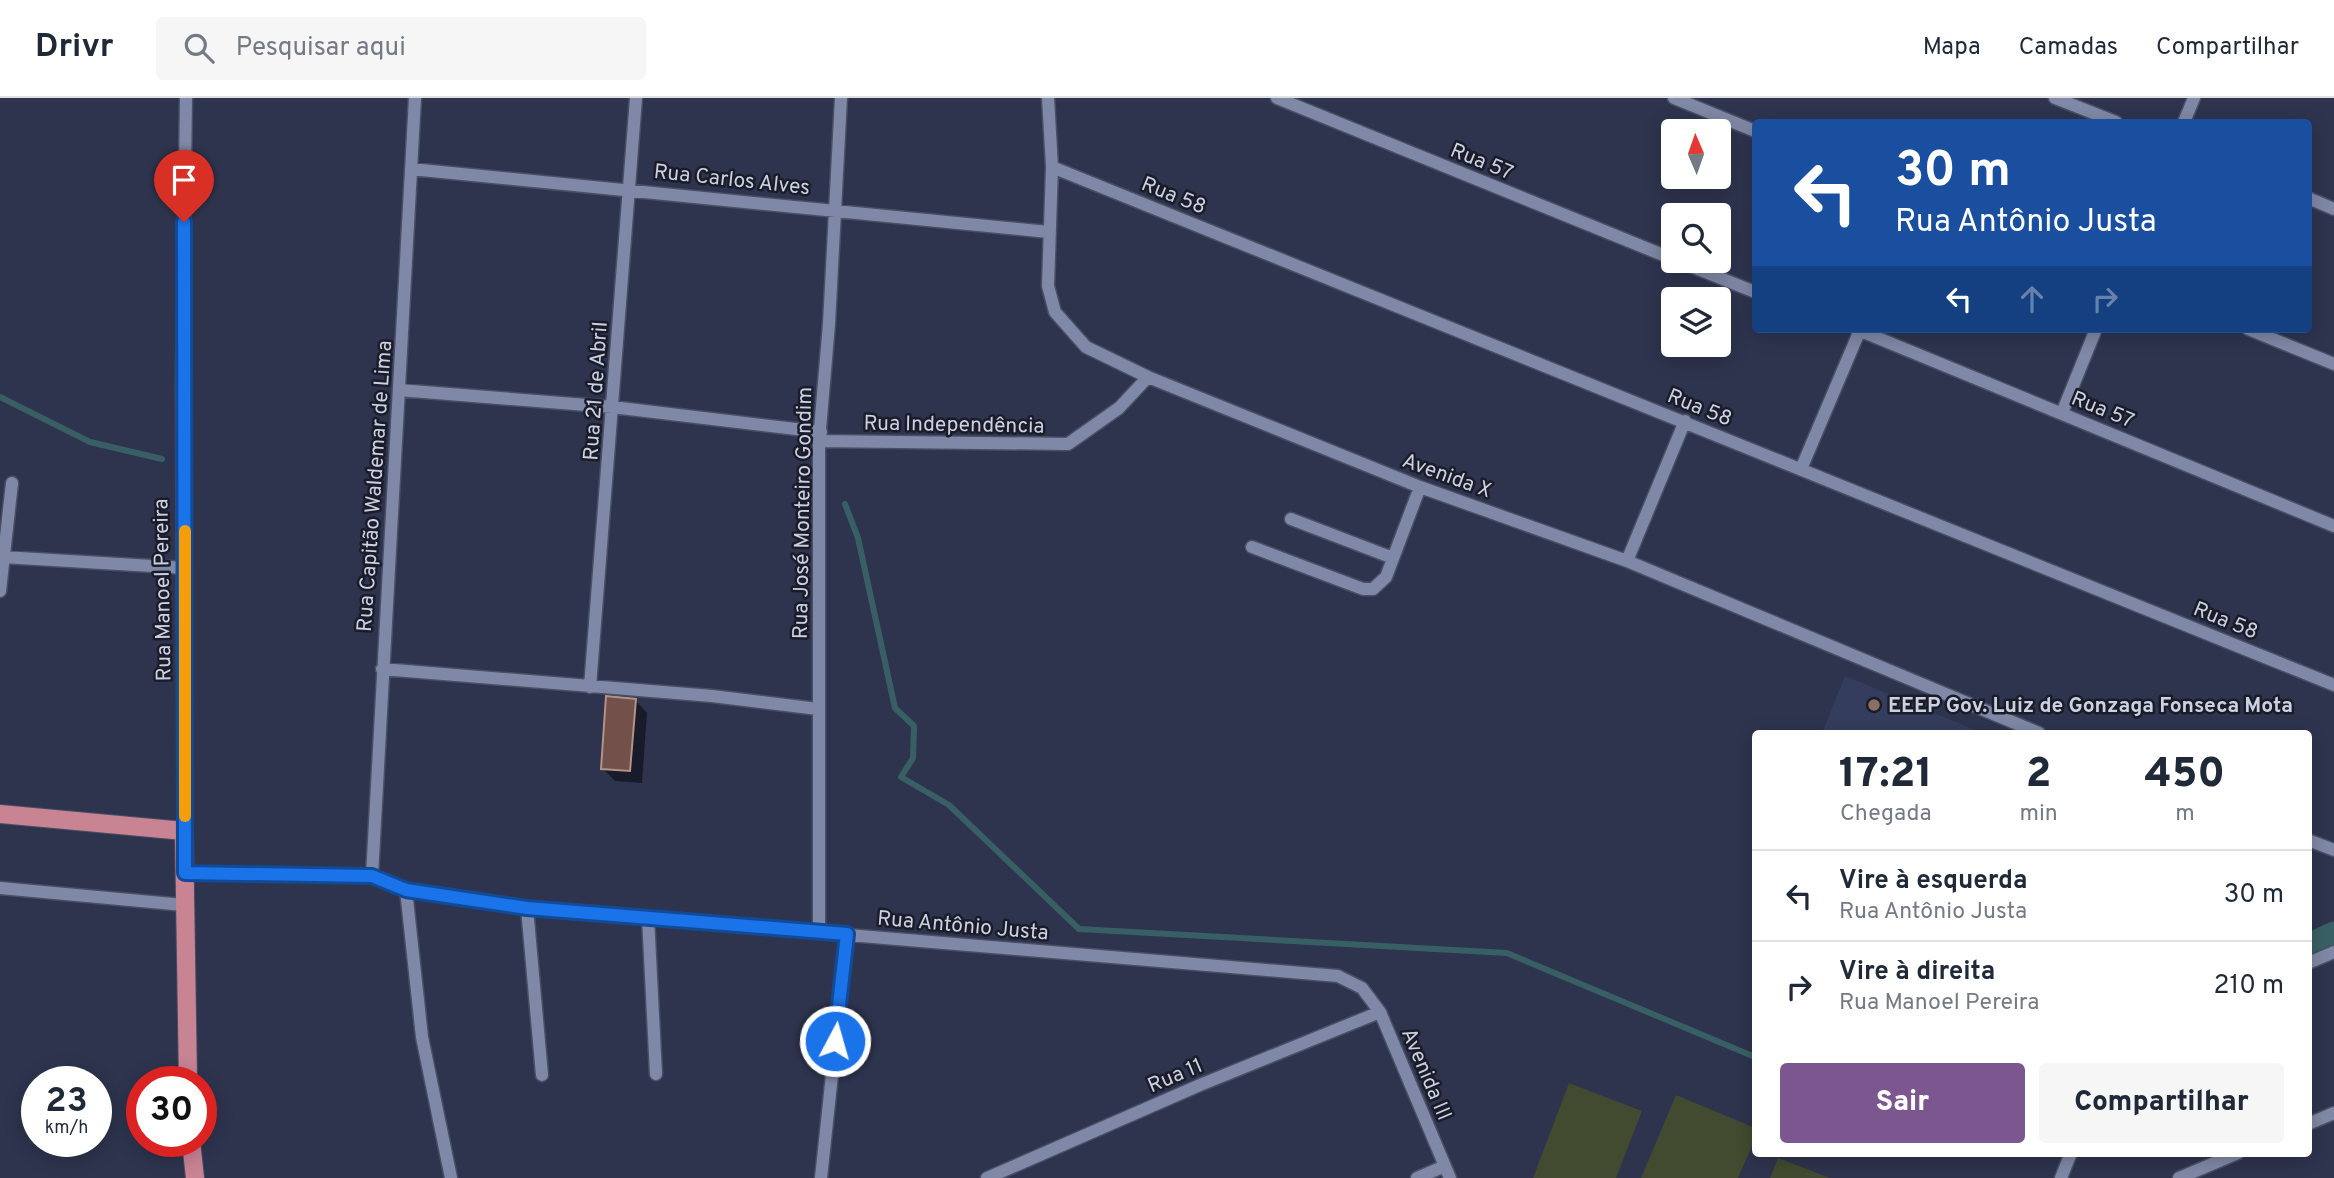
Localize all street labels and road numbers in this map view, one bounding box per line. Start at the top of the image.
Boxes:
street label: Rua 57 [1446,138,1517,187]
street label: Rua Carlos Alves [652,159,811,202]
street label: Rua 58 [1137,171,1210,222]
street label: Rua 21 de Abril [578,321,615,462]
street label: Rua Capitão Waldemar de Lima [352,339,399,633]
street label: Rua 58 [1663,383,1736,434]
street label: Rua 57 [2067,386,2138,435]
street label: Rua José Monteiro Gondim [788,387,819,639]
street label: Rua Independência [863,410,1045,441]
street label: Avenida X [1398,448,1495,505]
street label: Rua Manoel Pereira [148,498,179,682]
street label: Rua 58 [2189,596,2262,647]
street label: Rua Antônio Justa [876,906,1050,947]
street label: Avenida III [1394,1024,1457,1125]
street label: Rua 11 [1144,1053,1207,1100]

